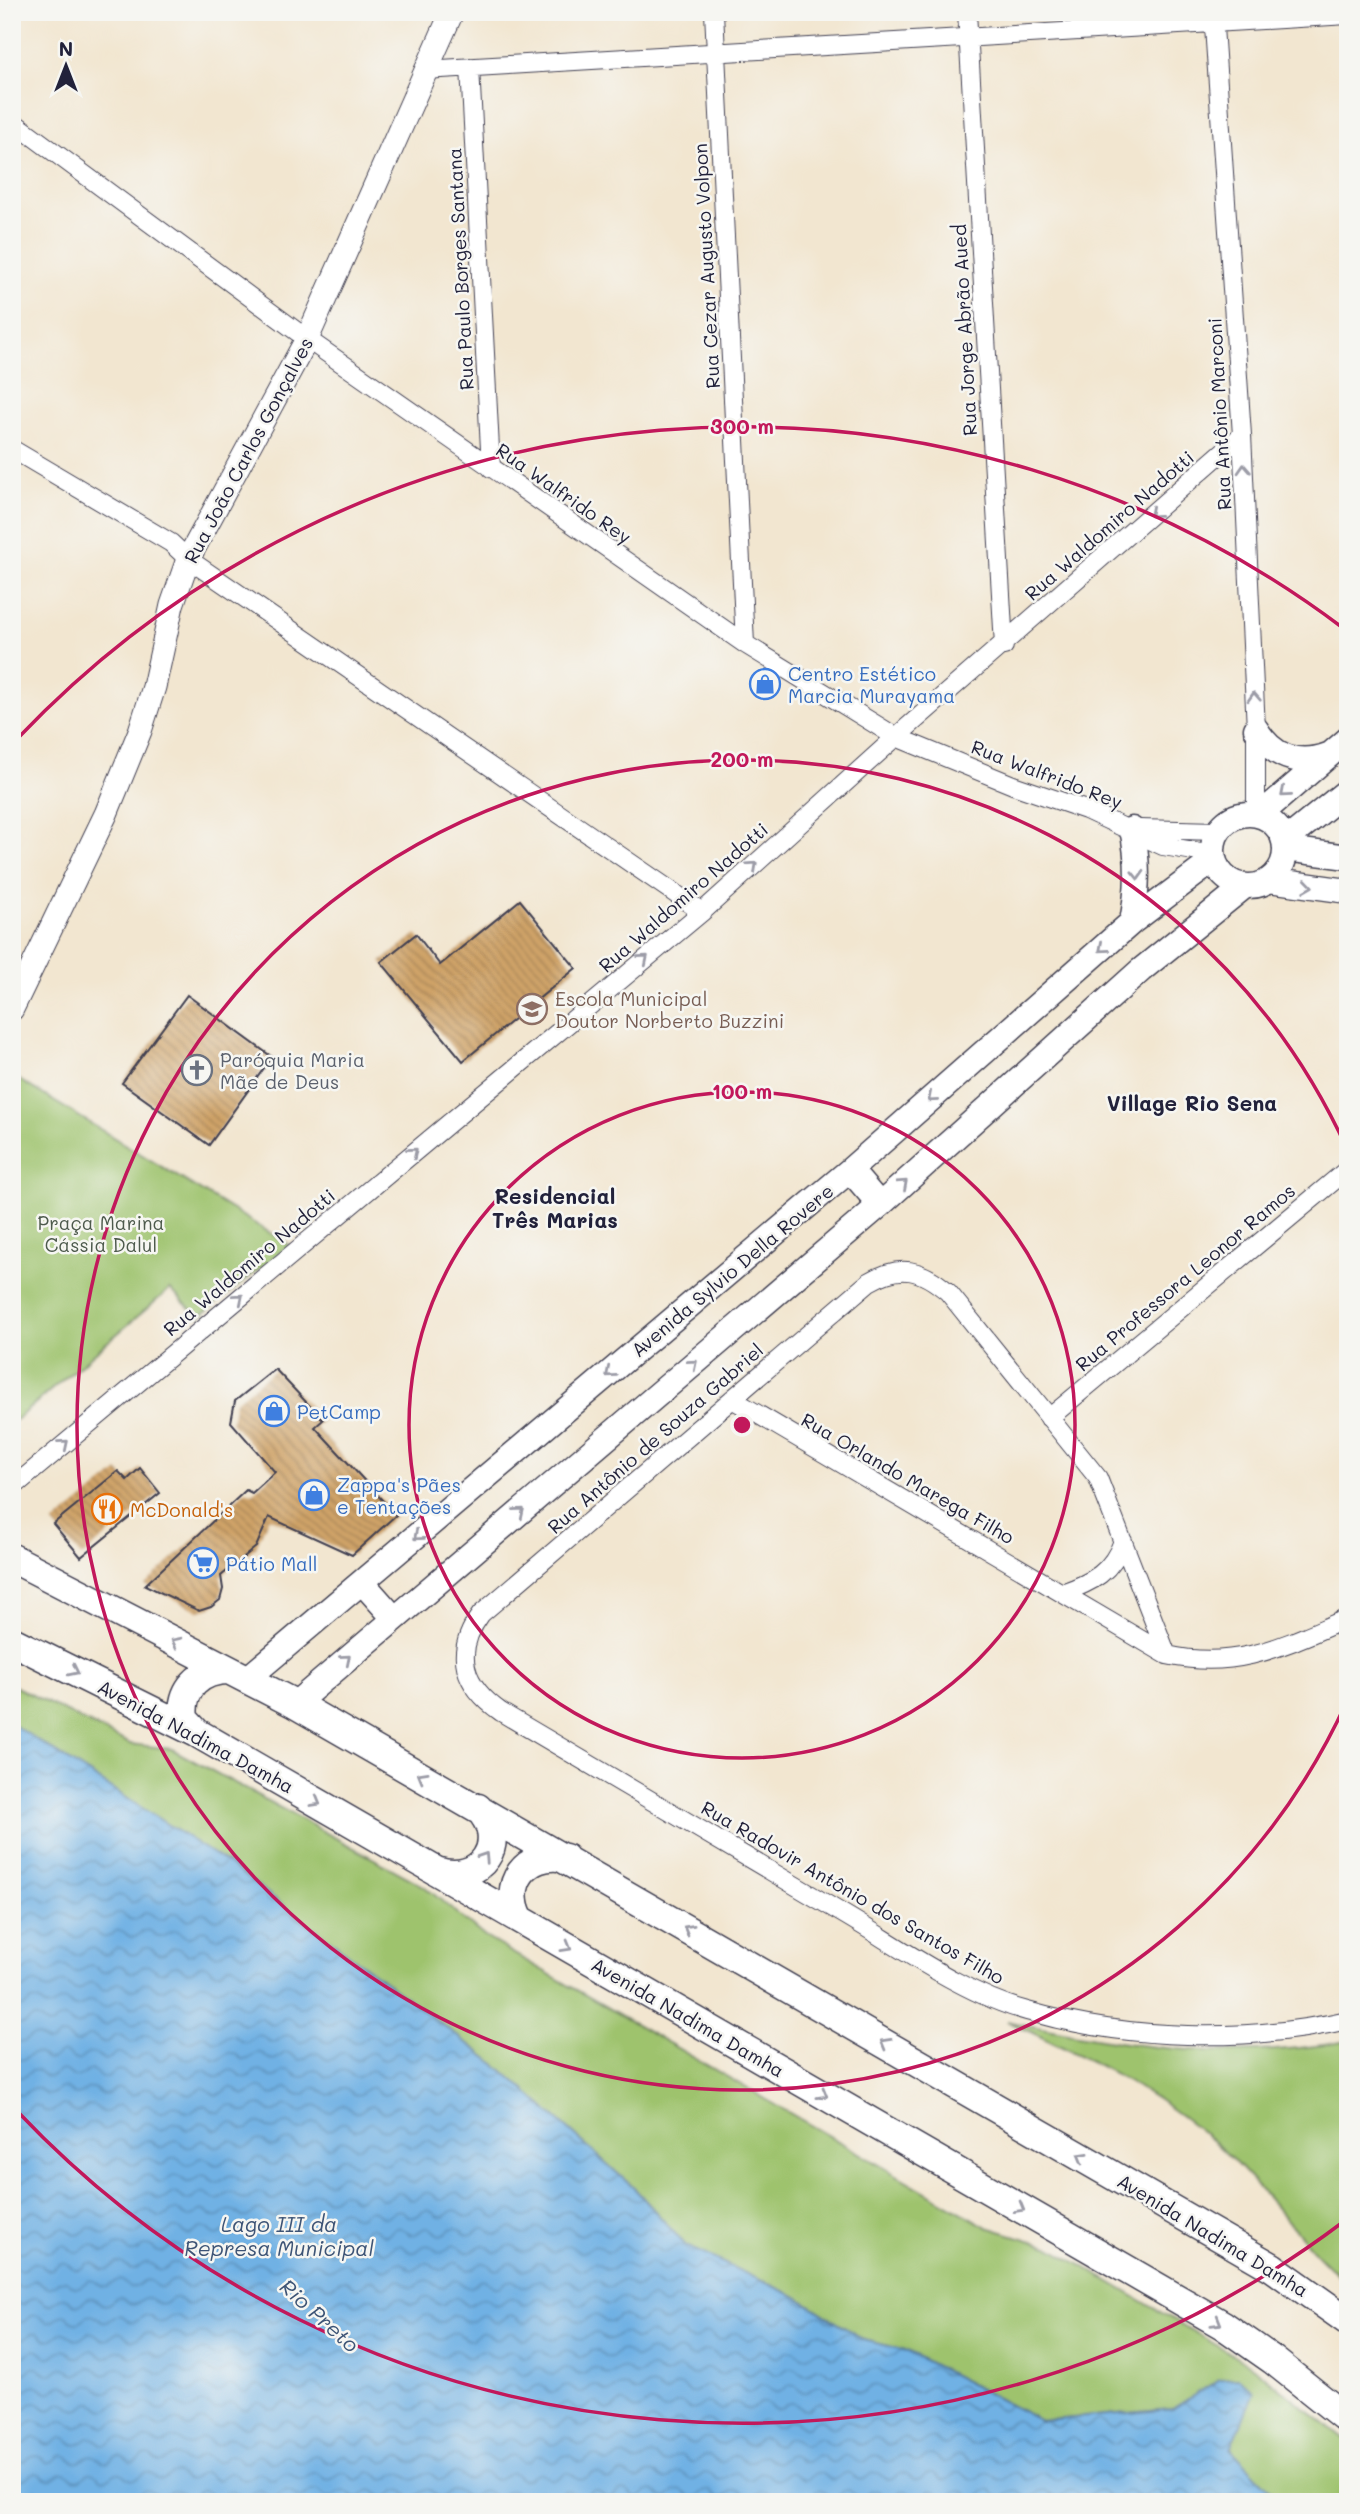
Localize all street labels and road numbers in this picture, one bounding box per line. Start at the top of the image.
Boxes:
street label: Rua Cezar Augusto Volpon [687,143,725,389]
street label: Rua Paulo Borges Santana [441,147,479,391]
street label: Rua Jorge Abrão Aued [946,224,982,436]
street label: Rua Antônio Marconi [1201,317,1237,511]
street label: Rua João Carlos Gonçalves [178,333,318,567]
street label: Rua Walfrido Rey [491,437,637,549]
street label: Rua Waldomiro Nadotti [1019,445,1199,605]
street label: Rua Walfrido Rey [968,734,1126,814]
street label: Rua Waldomiro Nadotti [593,817,773,977]
street label: Avenida Sylvio Della Rovere [626,1178,838,1362]
street label: Rua Professora Leonor Ramos [1070,1178,1300,1376]
street label: Rua Waldomiro Nadotti [158,1183,340,1341]
street label: Rua Antônio de Souza Gabriel [542,1337,768,1539]
street label: Rua Orlando Marega Filho [797,1407,1019,1549]
street label: Avenida Nadima Damha [94,1674,298,1798]
street label: Rua Radovir Antônio dos Santos Filho [697,1795,1009,1989]
street label: Avenida Nadima Damha [587,1951,789,2083]
street label: Avenida Nadima Damha [1113,2168,1313,2302]

